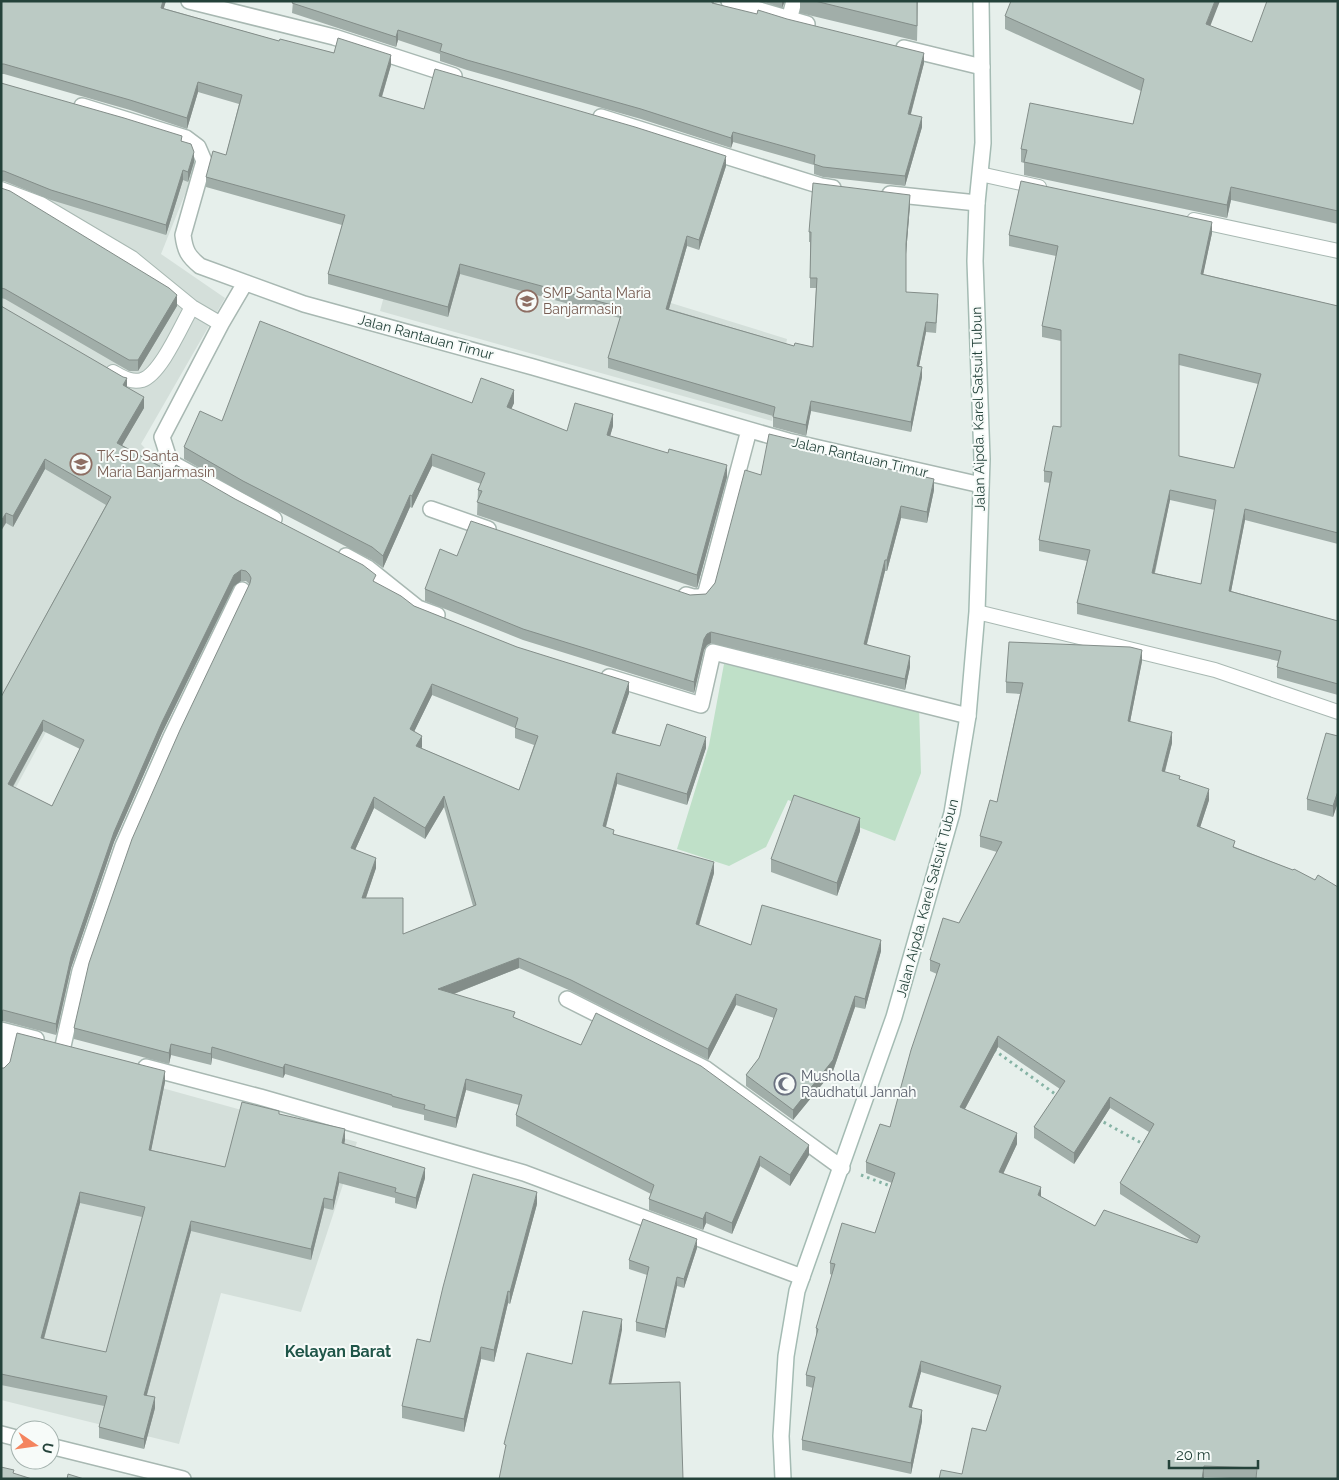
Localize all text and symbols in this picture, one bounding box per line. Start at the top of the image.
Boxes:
place label: SMP Santa Maria Banjarmasin [543,285,651,317]
school or university icon: SMP Santa Maria Banjarmasin [515,289,539,313]
street label: Jalan Aipda. Karel Satsuit Tubun [968,307,988,511]
street label: Jalan Rantauan Timur [357,311,495,363]
street label: Jalan Rantauan Timur [790,434,930,480]
place label: TK-SD Santa Maria Banjarmasin [97,448,215,480]
school or university icon: TK-SD Santa Maria Banjarmasin [69,452,93,476]
street label: Jalan Aipda. Karel Satsuit Tubun [893,797,961,999]
place label: Musholla Raudhatul Jannah [801,1068,916,1100]
mosque icon: Musholla Raudhatul Jannah [773,1072,797,1096]
district label: Kelayan Barat [285,1342,391,1361]
north arrow [10,1420,60,1470]
scale bar [1169,1438,1258,1470]
text: U [39,1441,57,1455]
text: 20 m [1176,1446,1211,1464]

